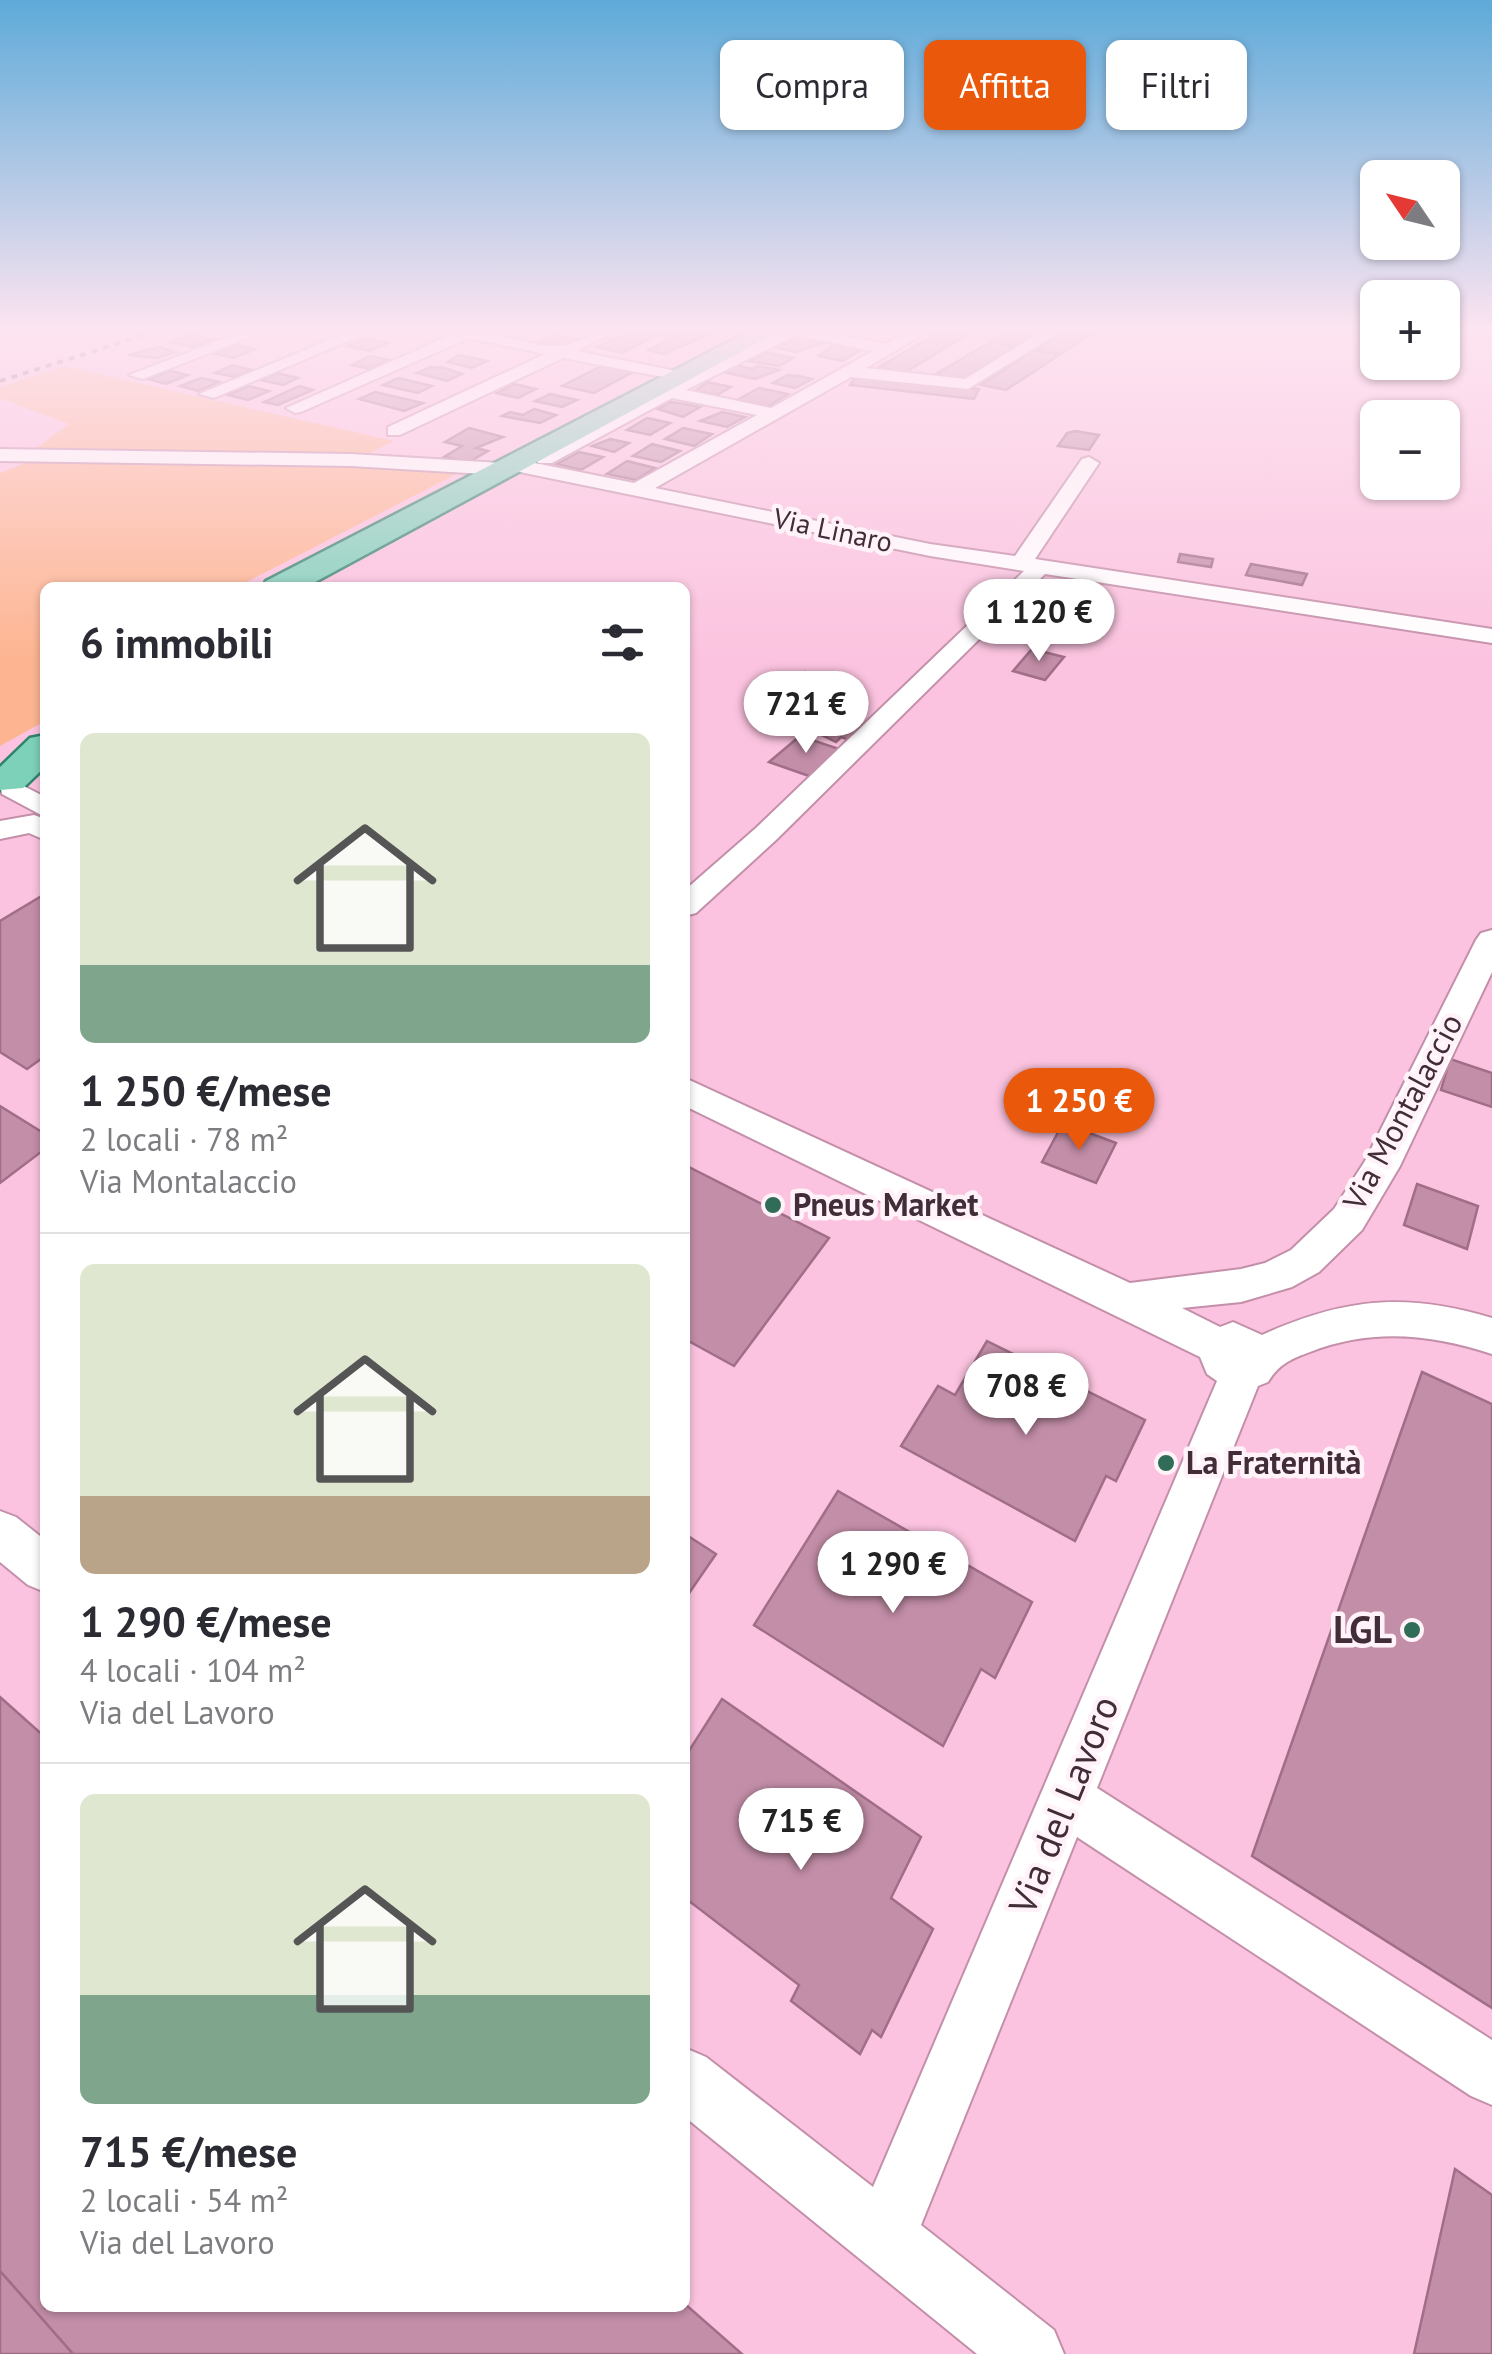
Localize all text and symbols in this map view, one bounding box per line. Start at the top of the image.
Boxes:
chip: Compra [720,40,904,130]
chip: Affitta [924,40,1086,130]
chip: Filtri [1106,40,1247,130]
north arrow [1360,160,1460,260]
map controls [1360,160,1460,500]
button: + [1360,280,1460,380]
button: − [1360,400,1460,500]
street label: Via Linaro [769,499,896,560]
pin: 1 120 € [947,579,1131,664]
text: 1 120 € [986,590,1092,632]
text: 6 immobili [80,615,273,670]
icon: filters [595,615,650,670]
pin: 721 € [736,671,876,756]
text: 721 € [766,682,846,724]
icon: home [275,798,455,978]
street label: Via Montalaccio [1332,1006,1472,1218]
text: 1 250 €/mese [80,1063,332,1118]
pin: 1 250 € [987,1068,1171,1153]
text: 1 250 € [1026,1079,1132,1121]
text: 2 locali · 78 m² [80,1118,288,1160]
text: Via Montalaccio [80,1160,297,1202]
place label: Pneus Market [793,1183,979,1225]
marker: Pneus Market [762,1194,784,1216]
icon: home [275,1329,455,1509]
pin: 708 € [956,1353,1096,1438]
text: 708 € [986,1364,1066,1406]
place label: La Fraternità [1186,1441,1361,1483]
marker: La Fraternità [1155,1452,1177,1474]
pin: 1 290 € [801,1531,985,1616]
text: 1 290 € [840,1542,946,1584]
text: 1 290 €/mese [80,1594,332,1649]
place label: LGL [1333,1604,1392,1653]
marker: LGL [1401,1619,1423,1641]
text: 4 locali · 104 m² [80,1649,306,1691]
street label: Via del Lavoro [996,1688,1129,1922]
text: Via del Lavoro [80,1691,275,1733]
pin: 715 € [731,1788,871,1873]
text: 715 € [761,1799,841,1841]
icon: home [275,1859,455,2039]
text: 715 €/mese [80,2124,297,2179]
text: 2 locali · 54 m² [80,2179,288,2221]
text: Via del Lavoro [80,2221,275,2263]

